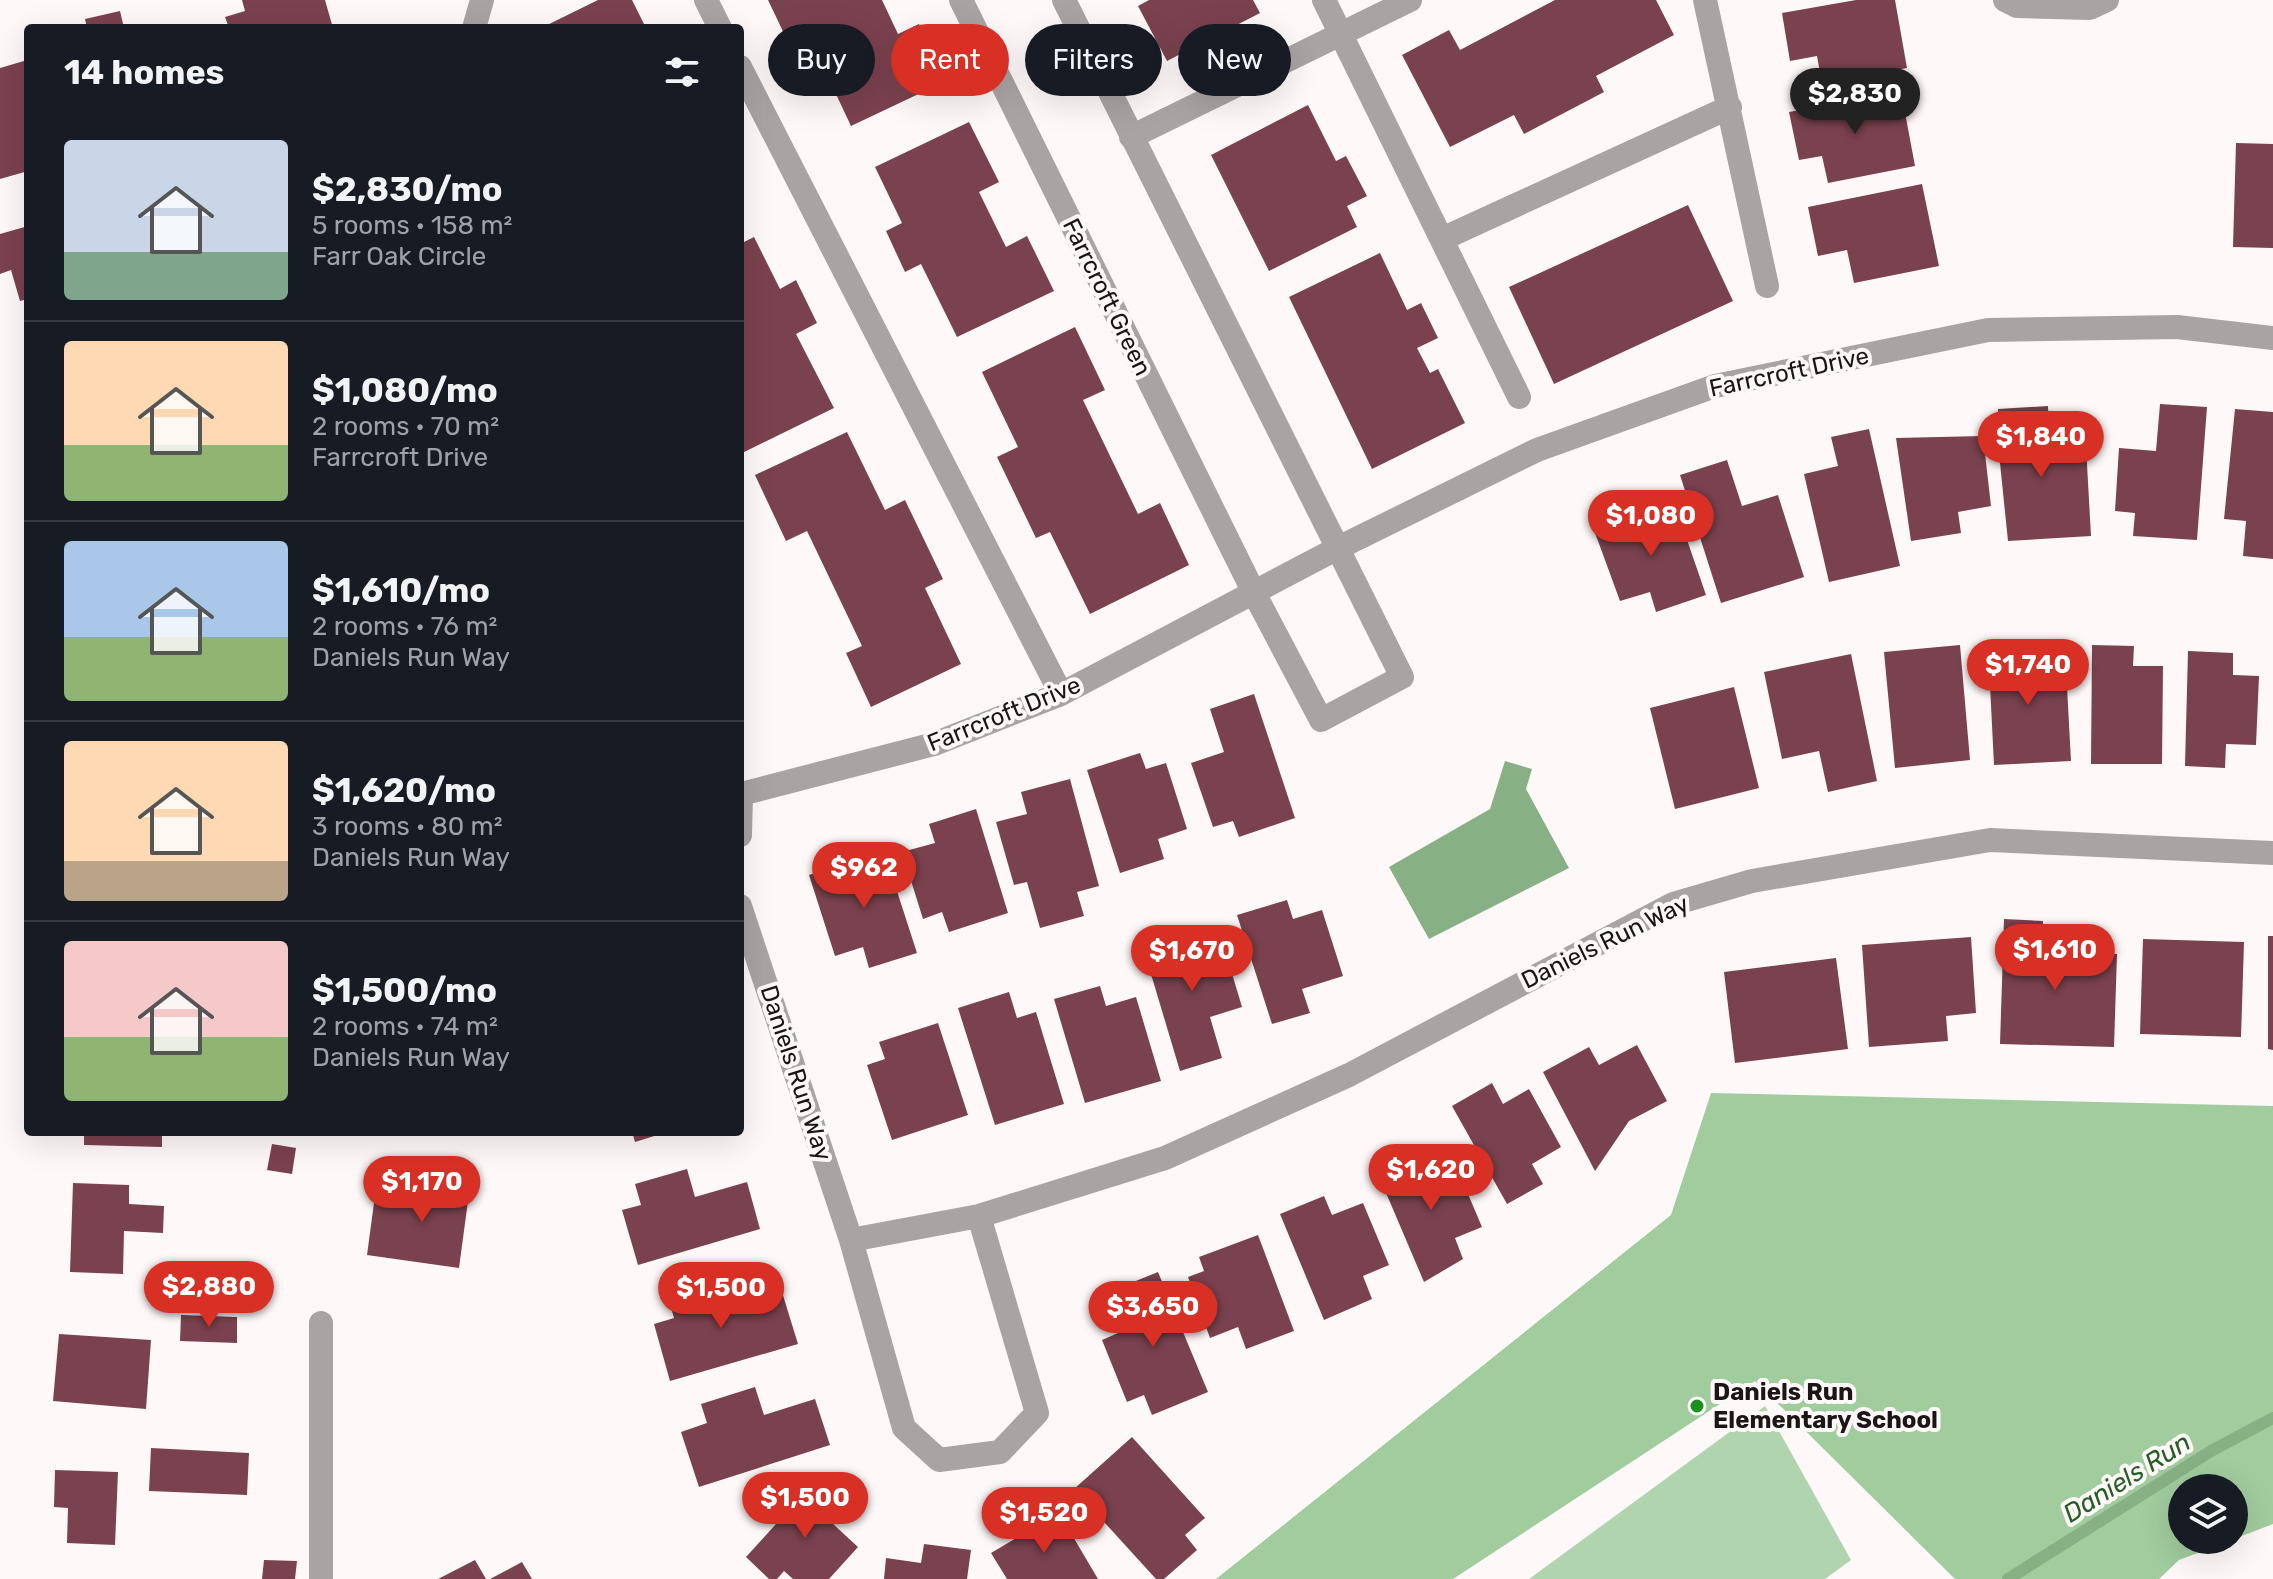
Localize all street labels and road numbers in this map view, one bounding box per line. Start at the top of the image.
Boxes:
street label: Farrcroft Green [1057,214,1157,380]
street label: Farrcroft Drive [1707,341,1871,403]
street label: Farrcroft Drive [923,671,1085,757]
street label: Daniels Run Way [1517,889,1693,995]
street label: Daniels Run Way [754,982,838,1164]

